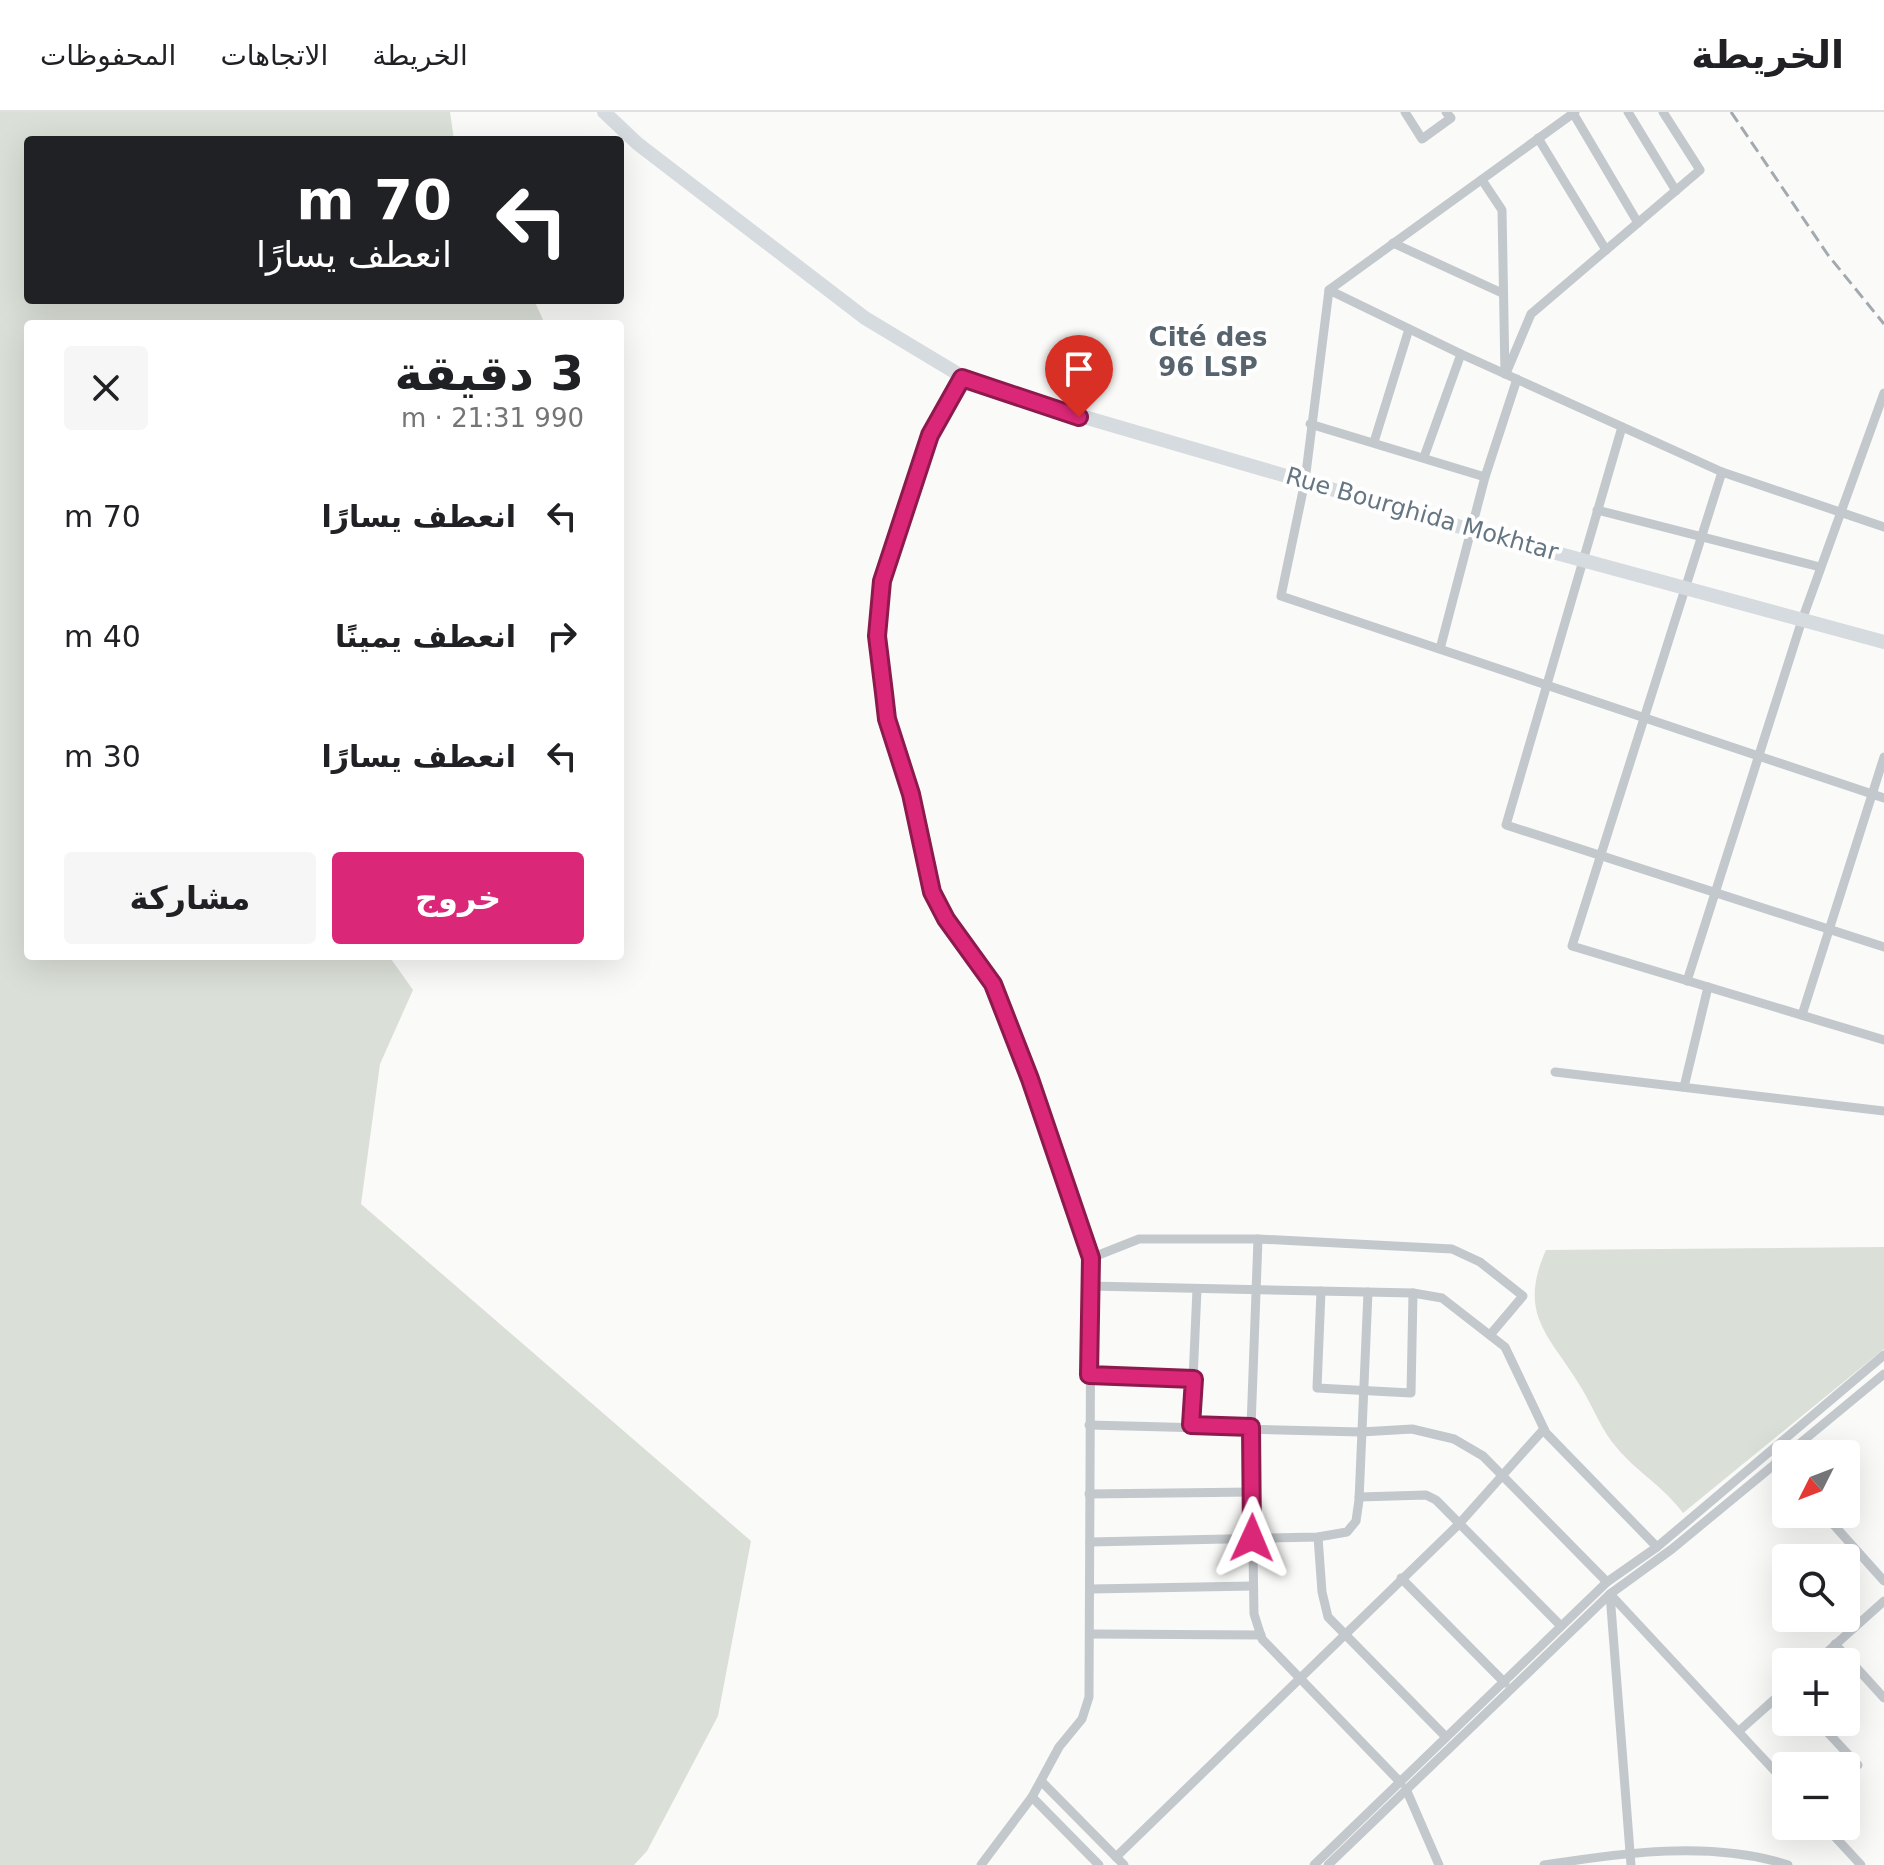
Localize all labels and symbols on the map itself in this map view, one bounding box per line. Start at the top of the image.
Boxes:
district label: Cité des 96 LSP [1149,322,1267,382]
pin [1045,335,1113,417]
street label: Rue Bourghida Mokhtar [1283,462,1562,566]
north arrow [1772,1440,1860,1528]
position arrow [1210,1496,1294,1580]

